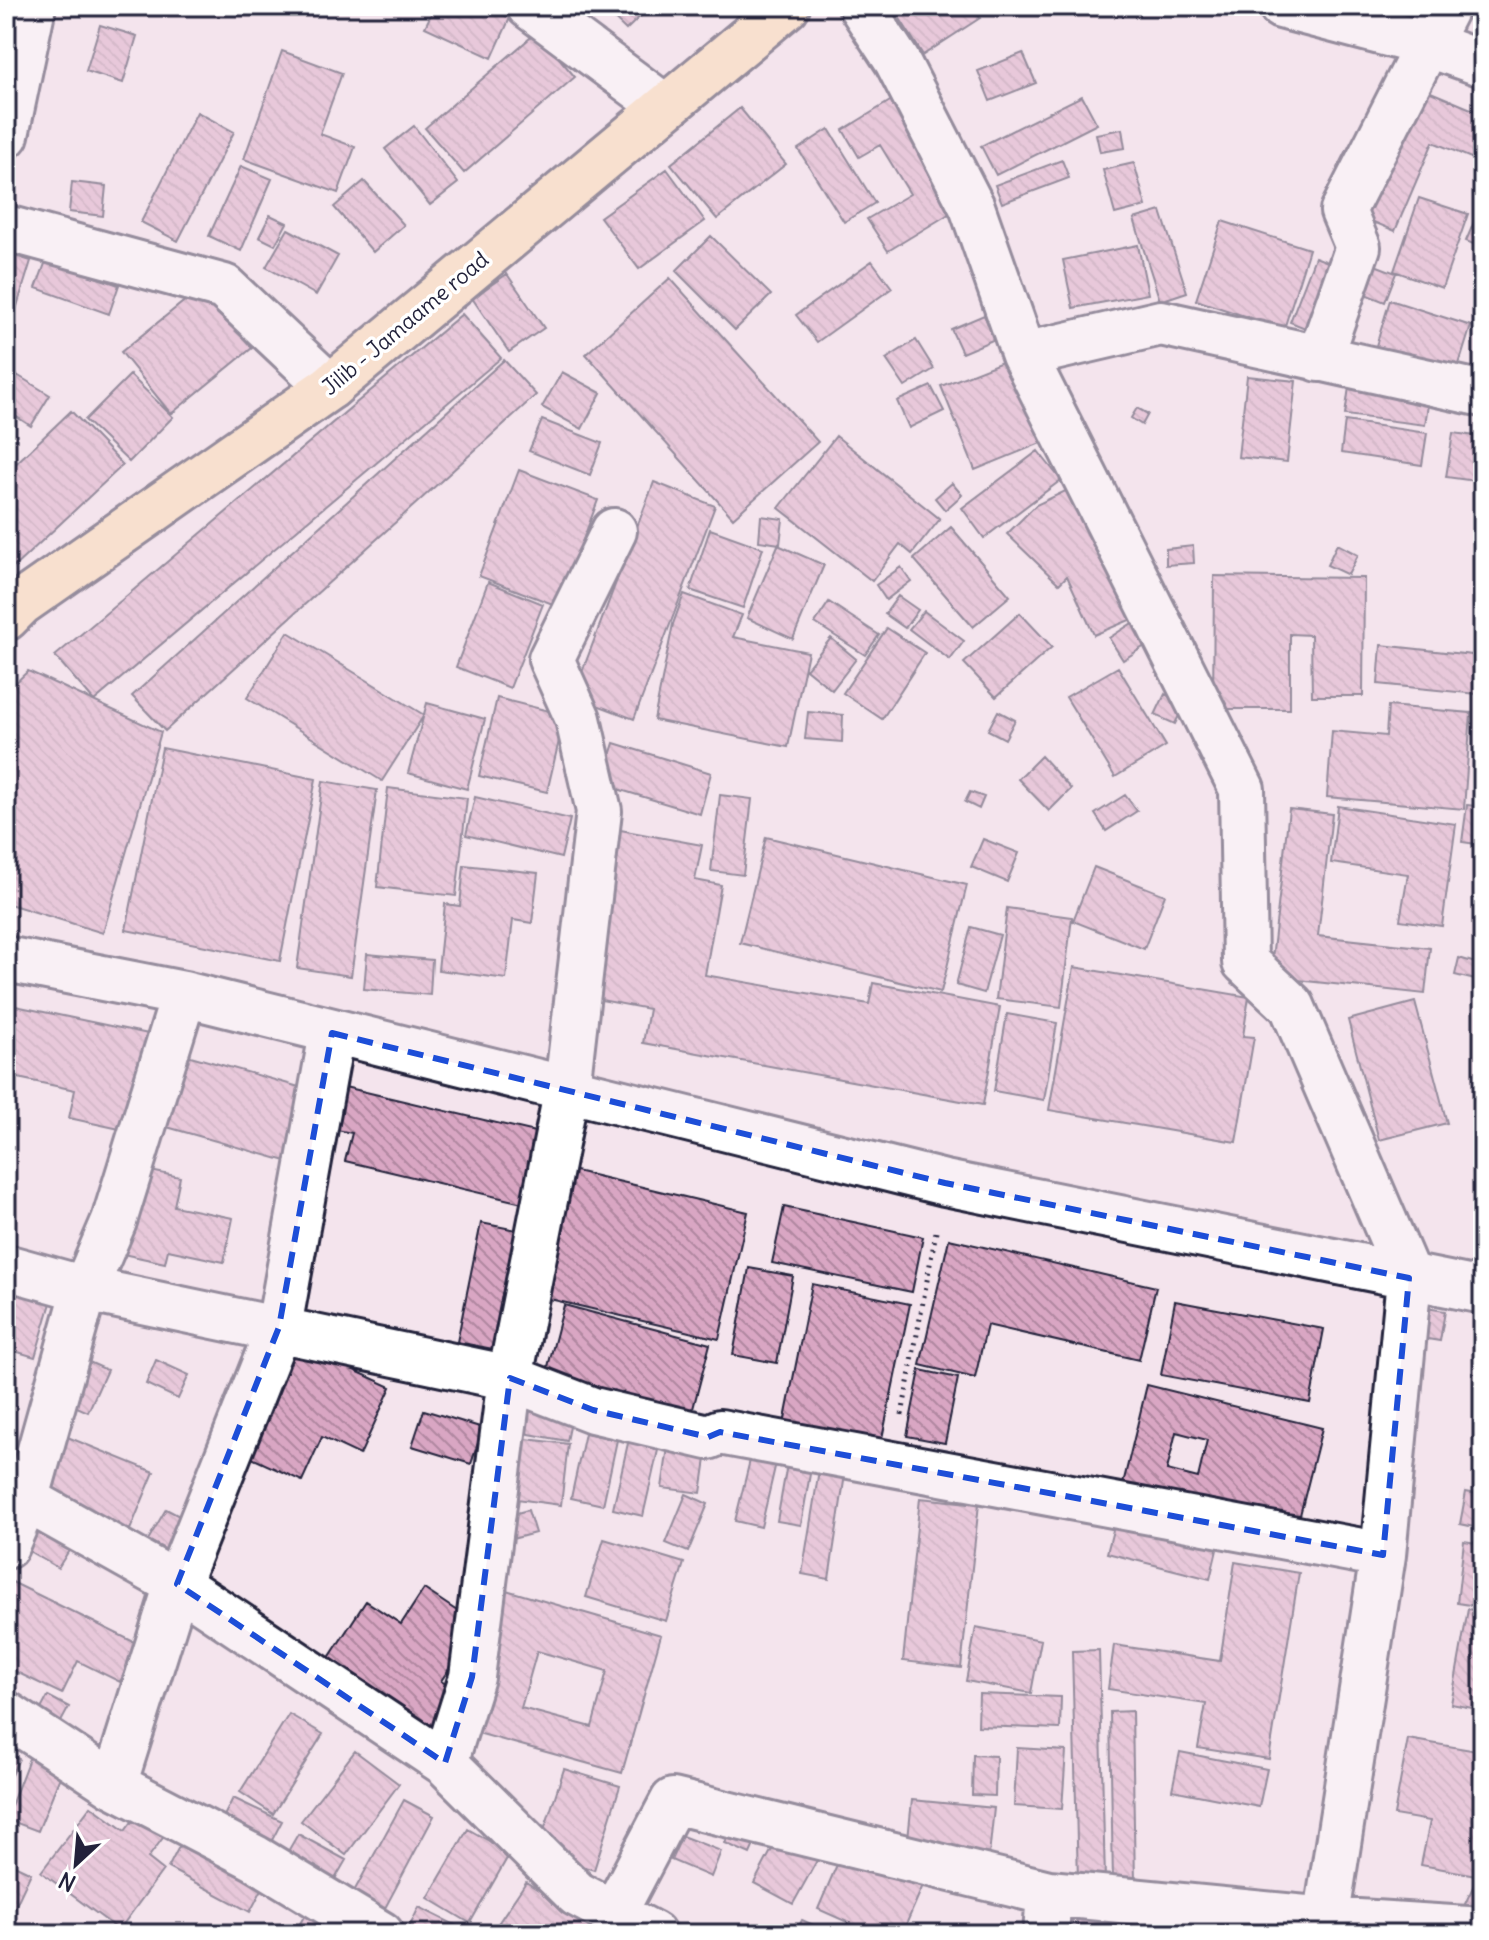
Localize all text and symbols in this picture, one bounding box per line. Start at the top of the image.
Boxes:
street label: Jilib - Jamaame road [316,245,494,401]
north arrow [36,1824,116,1904]
text: N [54,1866,80,1898]

